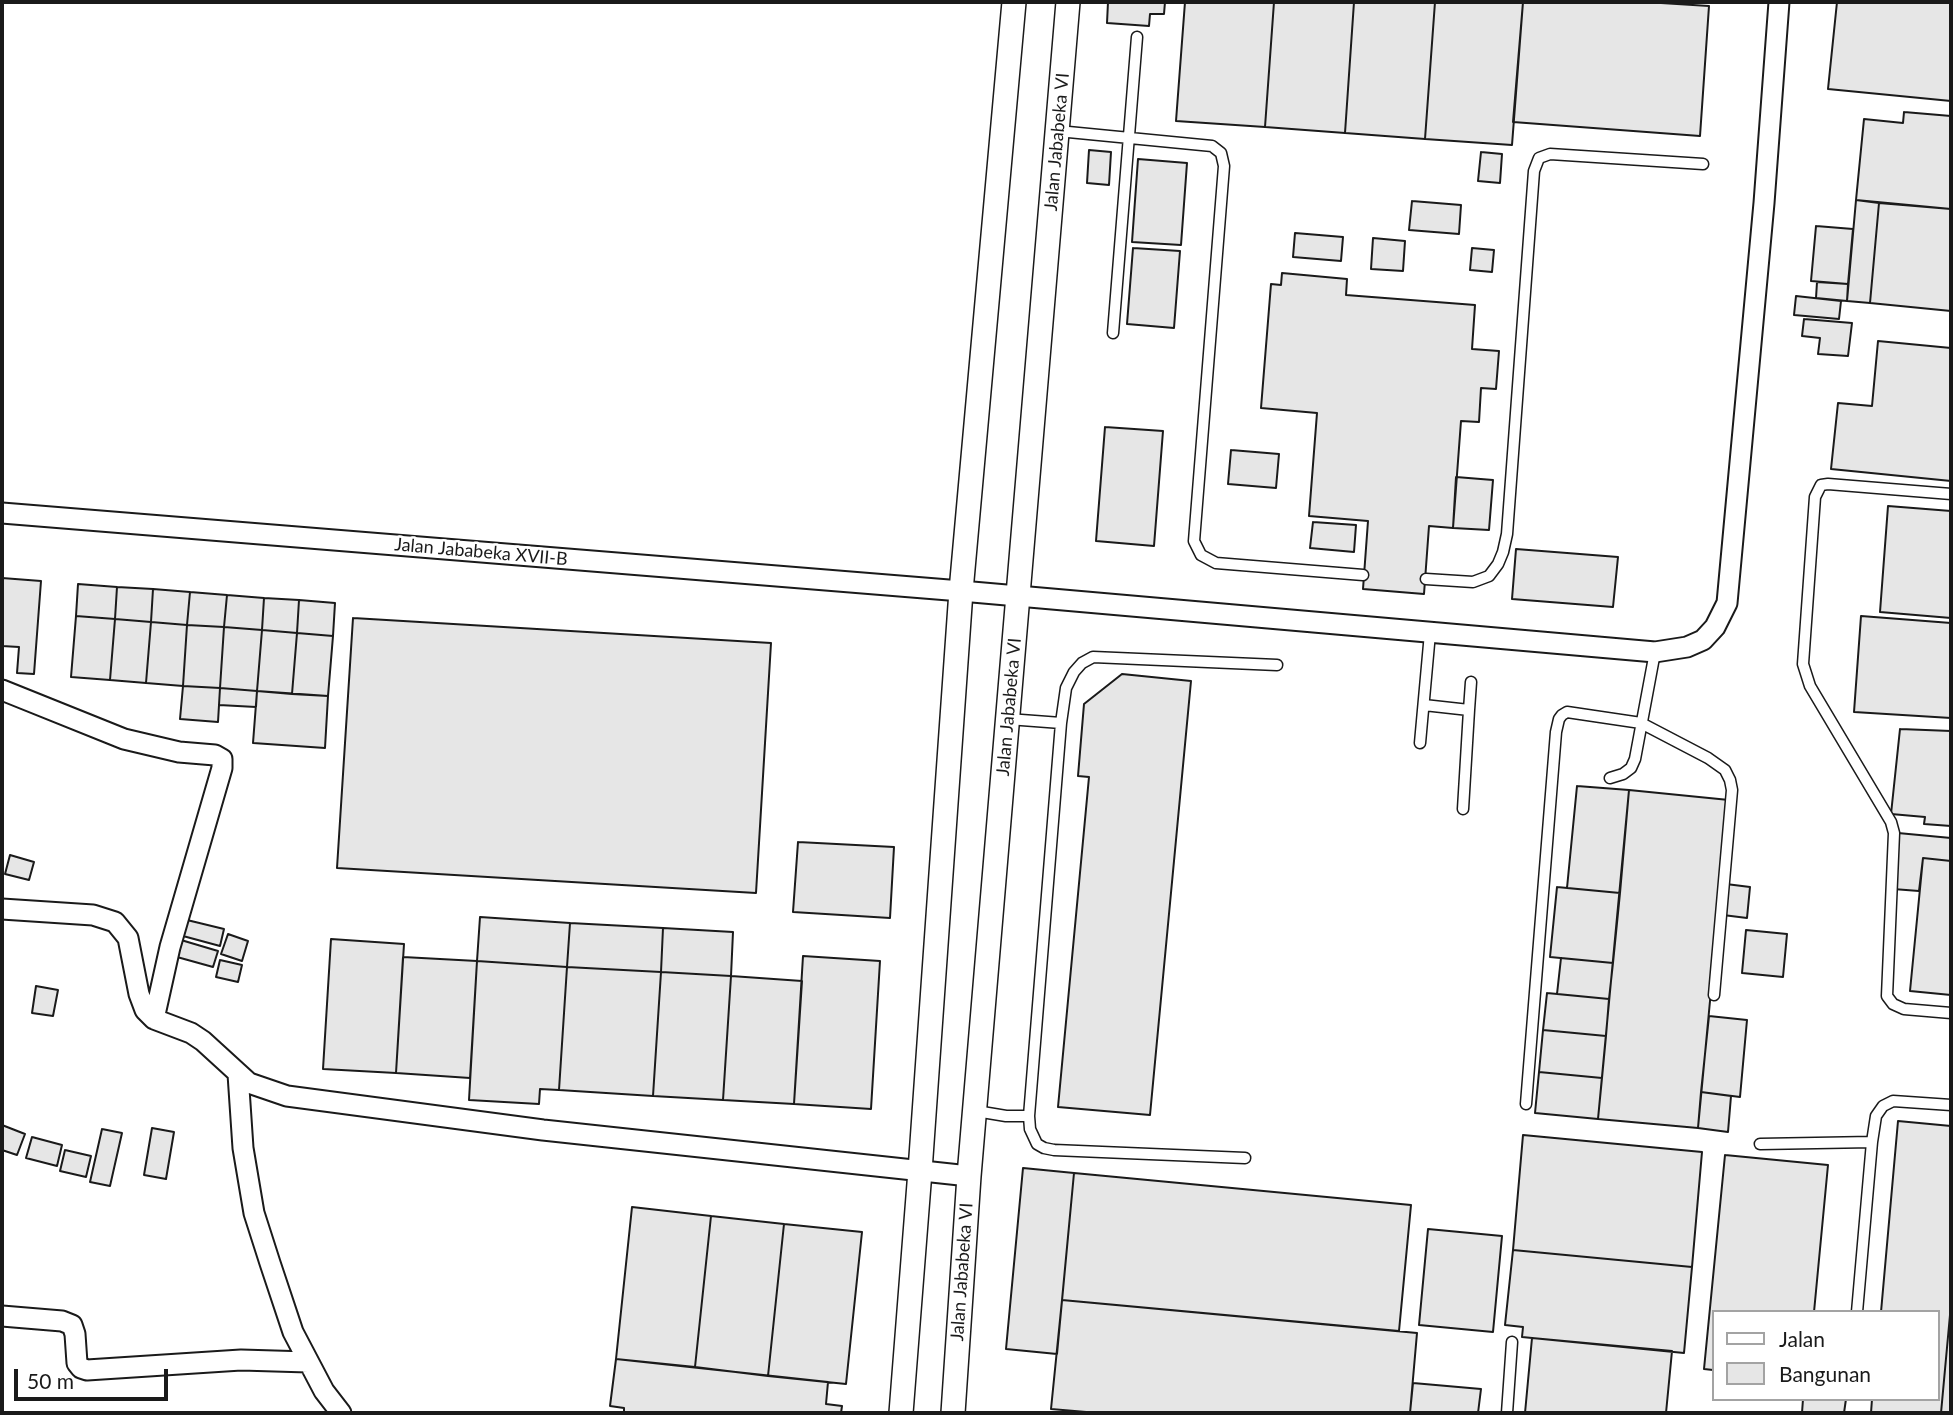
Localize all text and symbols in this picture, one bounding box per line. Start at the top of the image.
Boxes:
street label: Jalan Jababeka VI [1040,72,1074,212]
street label: Jalan Jababeka XVII-B [393,534,569,570]
street label: Jalan Jababeka VI [992,637,1026,777]
street label: Jalan Jababeka VI [946,1202,978,1342]
legend [1712,1310,1939,1401]
text: Jalan [1779,1326,1825,1351]
scale bar [18,1356,172,1400]
text: Bangunan [1779,1361,1871,1386]
text: 50 m [27,1368,74,1393]

